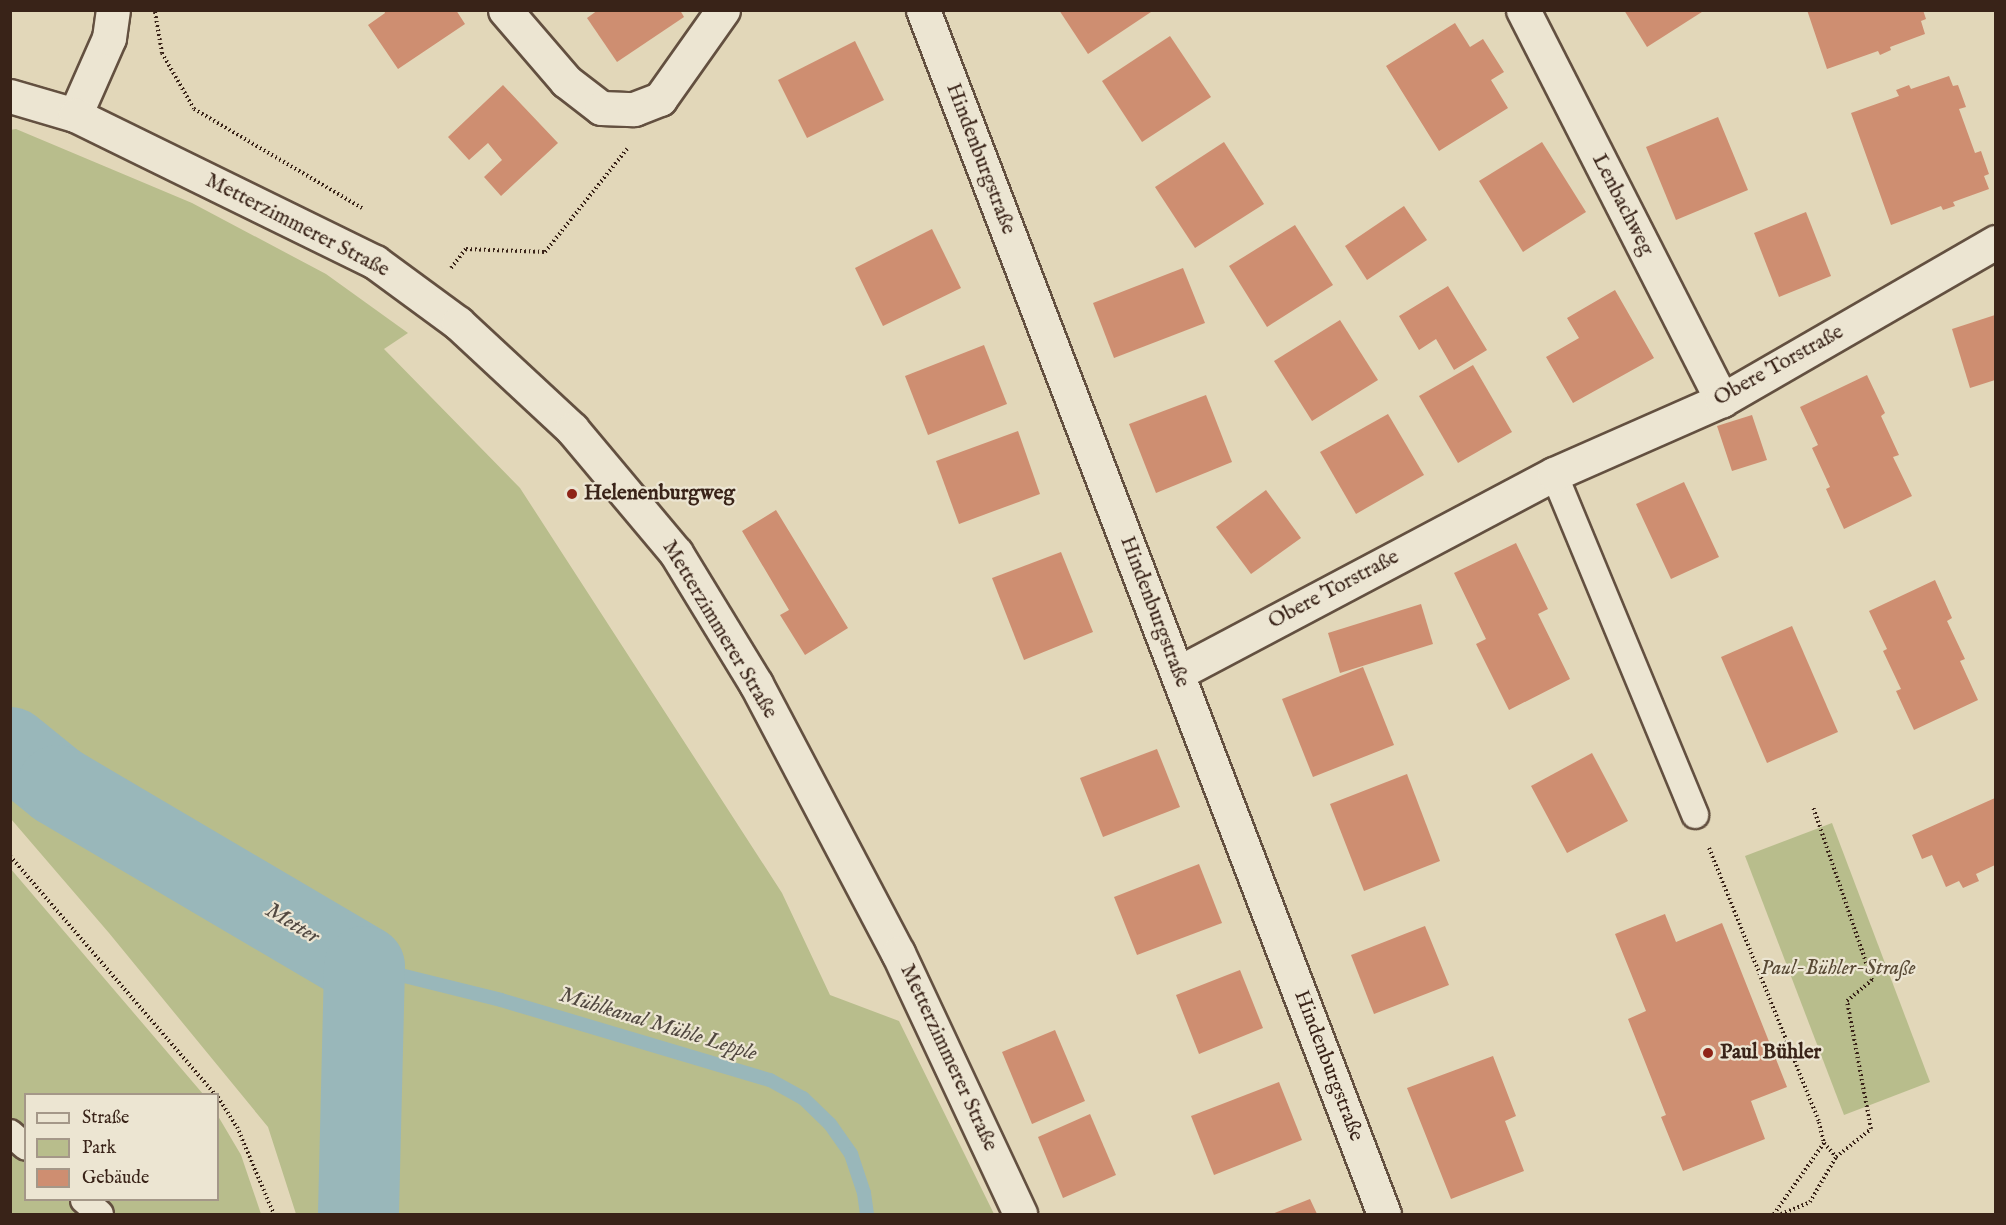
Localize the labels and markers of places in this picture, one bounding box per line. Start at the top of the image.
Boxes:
place label: Helenenburgweg [584,481,735,507]
marker: Helenenburgweg [565,487,579,501]
place label: Paul Bühler [1720,1040,1821,1066]
marker: Paul Bühler [1701,1046,1715,1060]

